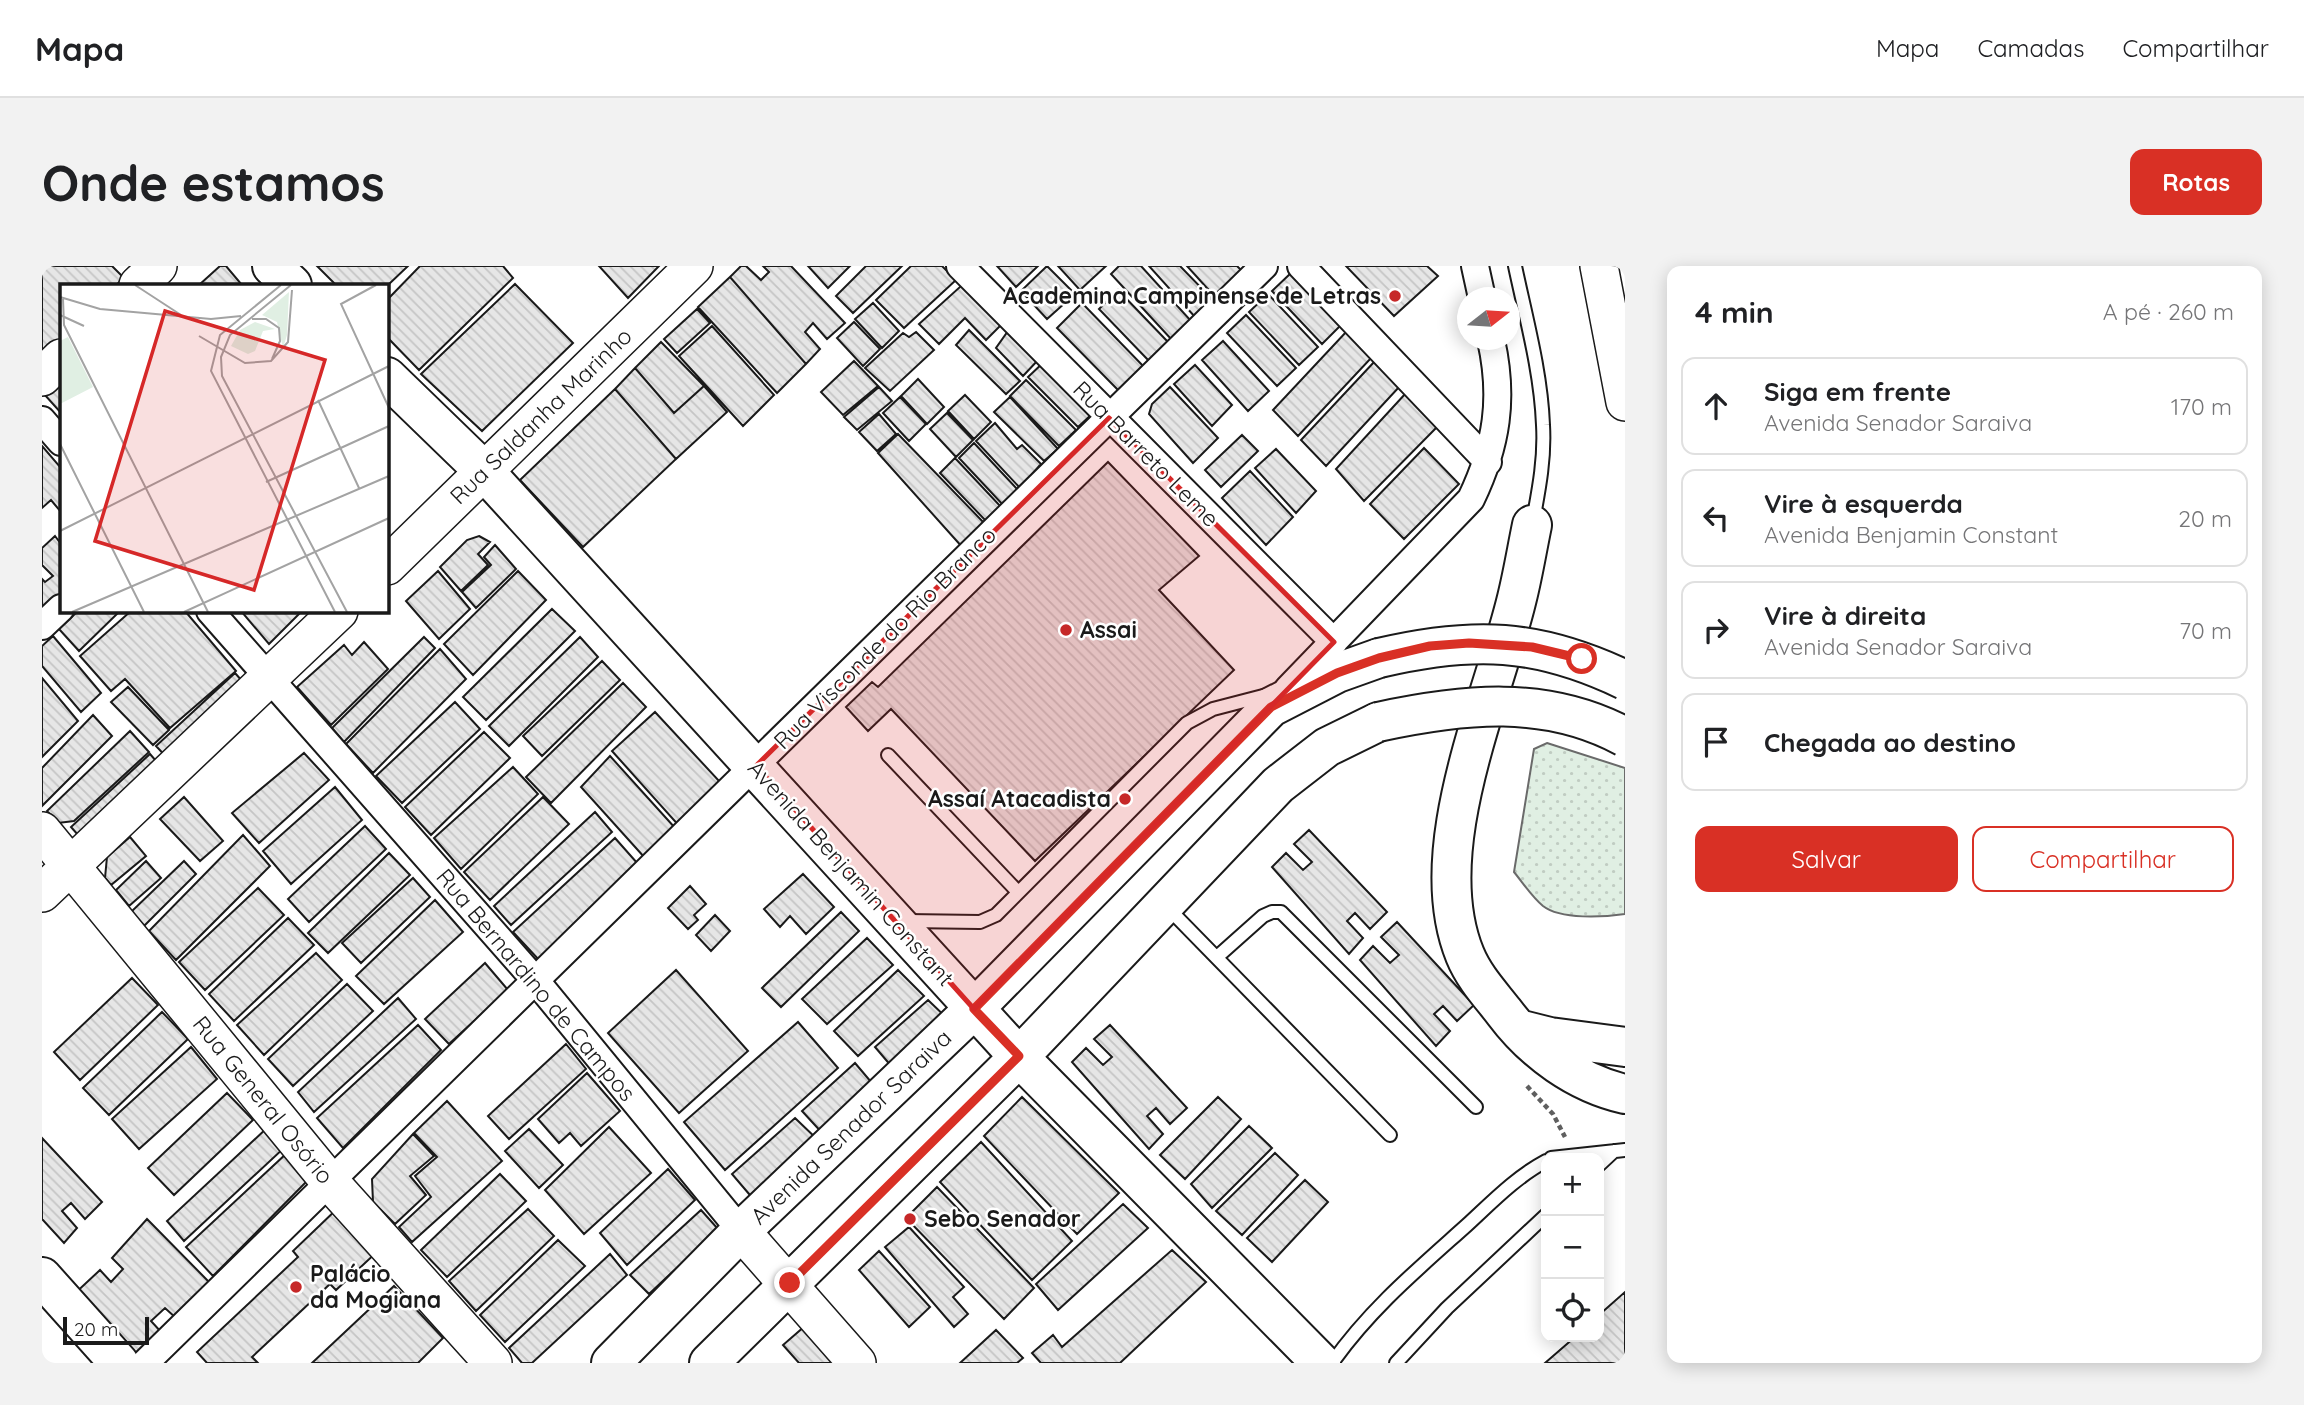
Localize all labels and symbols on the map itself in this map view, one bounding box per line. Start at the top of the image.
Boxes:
place label: Academina Campinense de Letras [1003,281,1381,310]
inset map [60,284,388,612]
north arrow [1457,287,1520,350]
marker: Academina Campinense de Letras [1387,288,1403,304]
street label: Rua Saldanha Marinho [444,321,638,510]
street label: Rua Barreto Leme [1067,375,1225,533]
street label: Rua Visconde do Rio Branco [767,520,1002,755]
place label: Assai [1080,615,1137,644]
marker: Assai [1058,622,1074,638]
route start [1566,643,1597,674]
street label: Avenida Benjamin Constant [742,754,961,992]
place label: Assaí Atacadista [928,784,1111,813]
marker: Assaí Atacadista [1117,791,1133,807]
street label: Rua Bernardino de Campos [430,862,642,1107]
street label: Rua General Osório [187,1010,340,1190]
street label: Avenida Senador Saraiva [744,1023,957,1230]
place label: Sebo Senador [924,1204,1081,1233]
marker: Sebo Senador [902,1211,918,1227]
place label: Palácio da Mogiana [310,1259,441,1314]
route end [774,1267,805,1298]
marker: Palácio da Mogiana [288,1279,304,1295]
scale bar [63,1314,149,1346]

